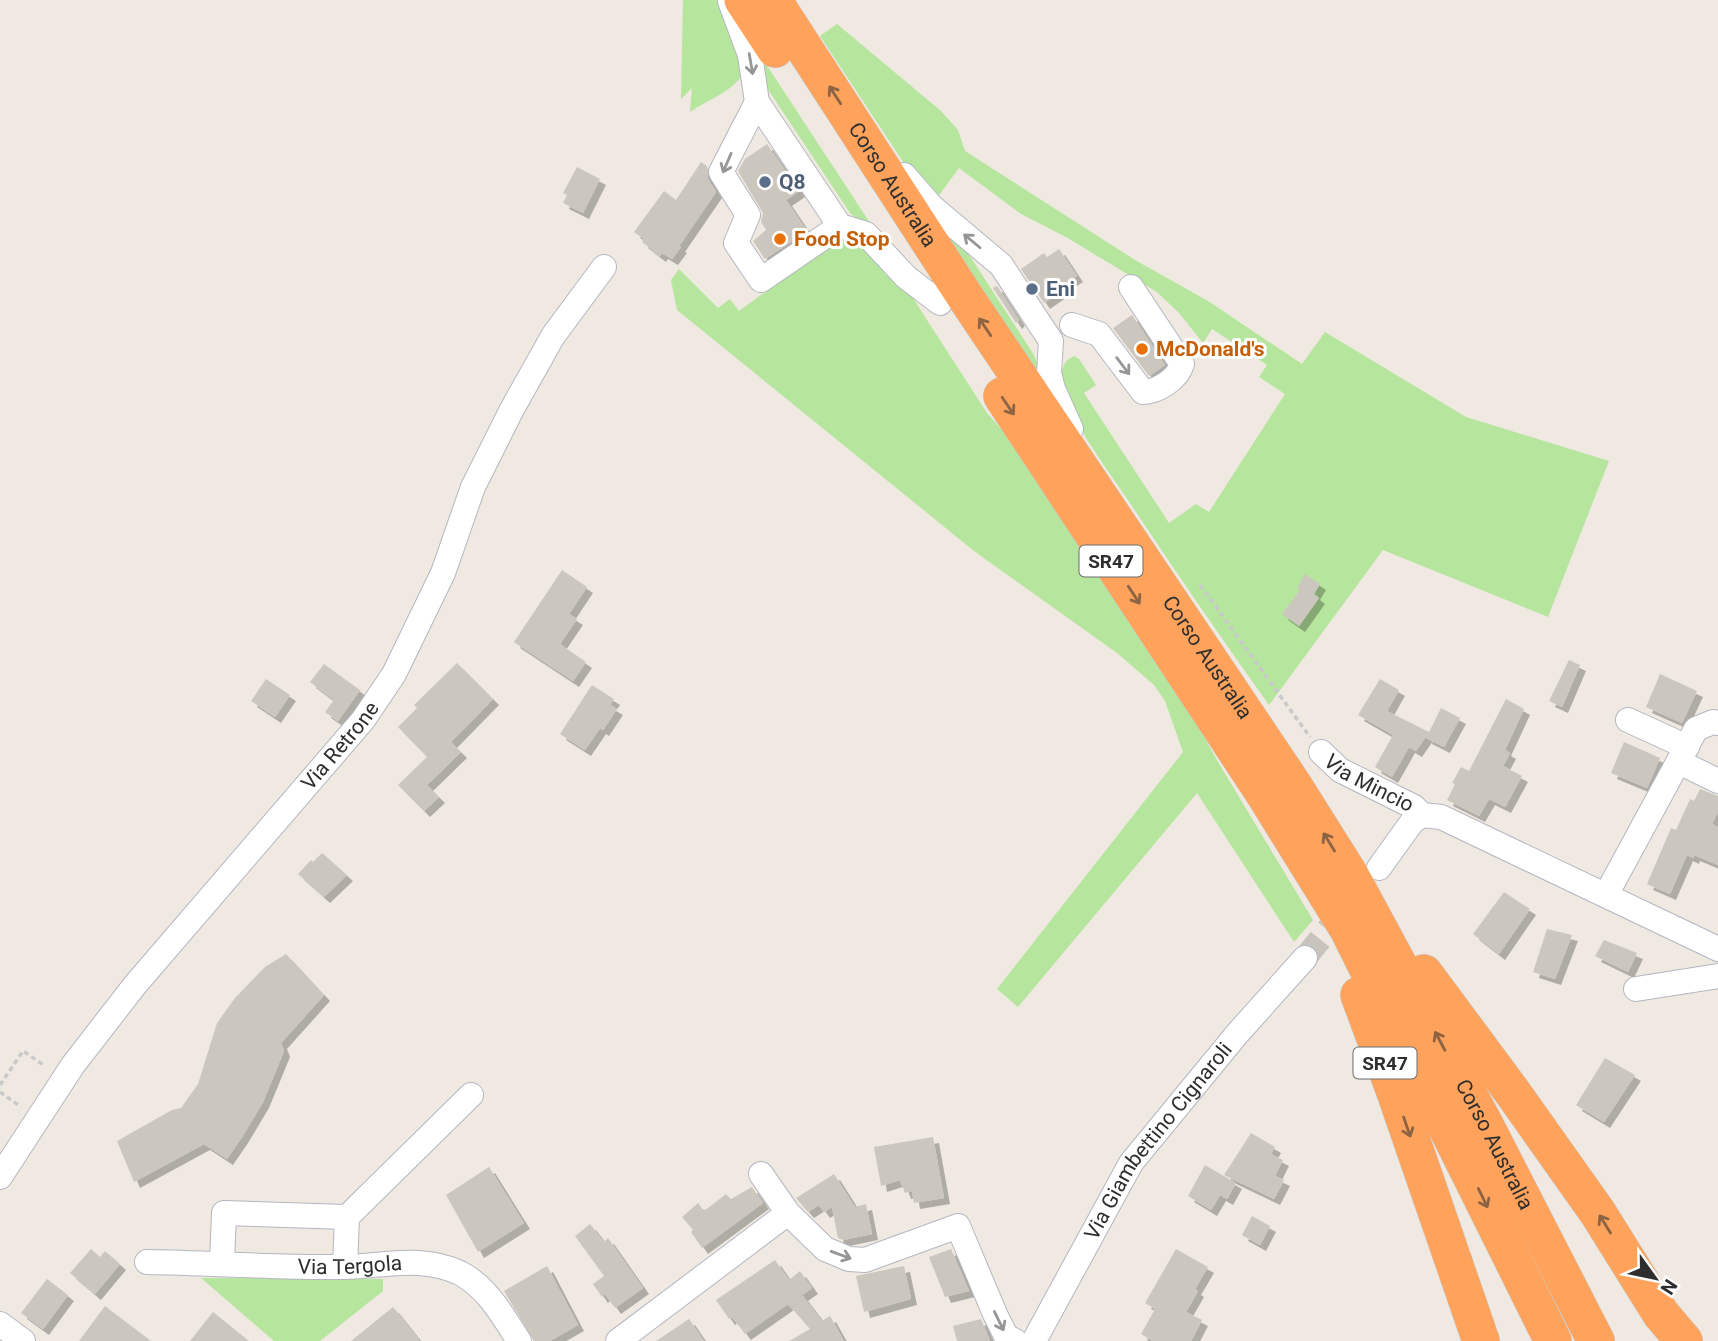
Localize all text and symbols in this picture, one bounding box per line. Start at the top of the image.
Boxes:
one-way arrow [745,52,758,75]
one-way arrow [827,86,842,105]
street label: Corso Australia [843,118,942,251]
one-way arrow [720,152,733,173]
place label: Q8 [779,170,806,194]
marker: Q8 [757,174,773,190]
place label: Food Stop [794,227,890,251]
marker: Food Stop [772,231,788,247]
one-way arrow [964,233,982,249]
place label: Eni [1046,277,1075,301]
marker: Eni [1024,281,1040,297]
one-way arrow [978,318,992,337]
place label: McDonald's [1156,337,1265,361]
marker: McDonald's [1134,341,1150,357]
one-way arrow [1116,356,1130,375]
one-way arrow [1001,395,1015,415]
road number: SR47 [1080,546,1142,576]
one-way arrow [1127,585,1141,605]
street label: Corso Australia [1158,591,1258,724]
street label: Via Retrone [296,697,384,795]
street label: Via Mincio [1319,749,1418,817]
one-way arrow [1322,833,1336,853]
one-way arrow [1433,1031,1446,1052]
street label: Via Giambettino Cignaroli [1080,1038,1237,1244]
road number: SR47 [1354,1048,1416,1078]
street label: Corso Australia [1451,1075,1538,1214]
one-way arrow [1402,1116,1414,1138]
one-way arrow [1476,1187,1490,1208]
one-way arrow [1597,1214,1611,1234]
north arrow [1620,1243,1690,1313]
one-way arrow [830,1250,851,1262]
street label: Via Tergola [297,1251,403,1279]
text: N [1656,1275,1682,1299]
one-way arrow [992,1310,1006,1331]

